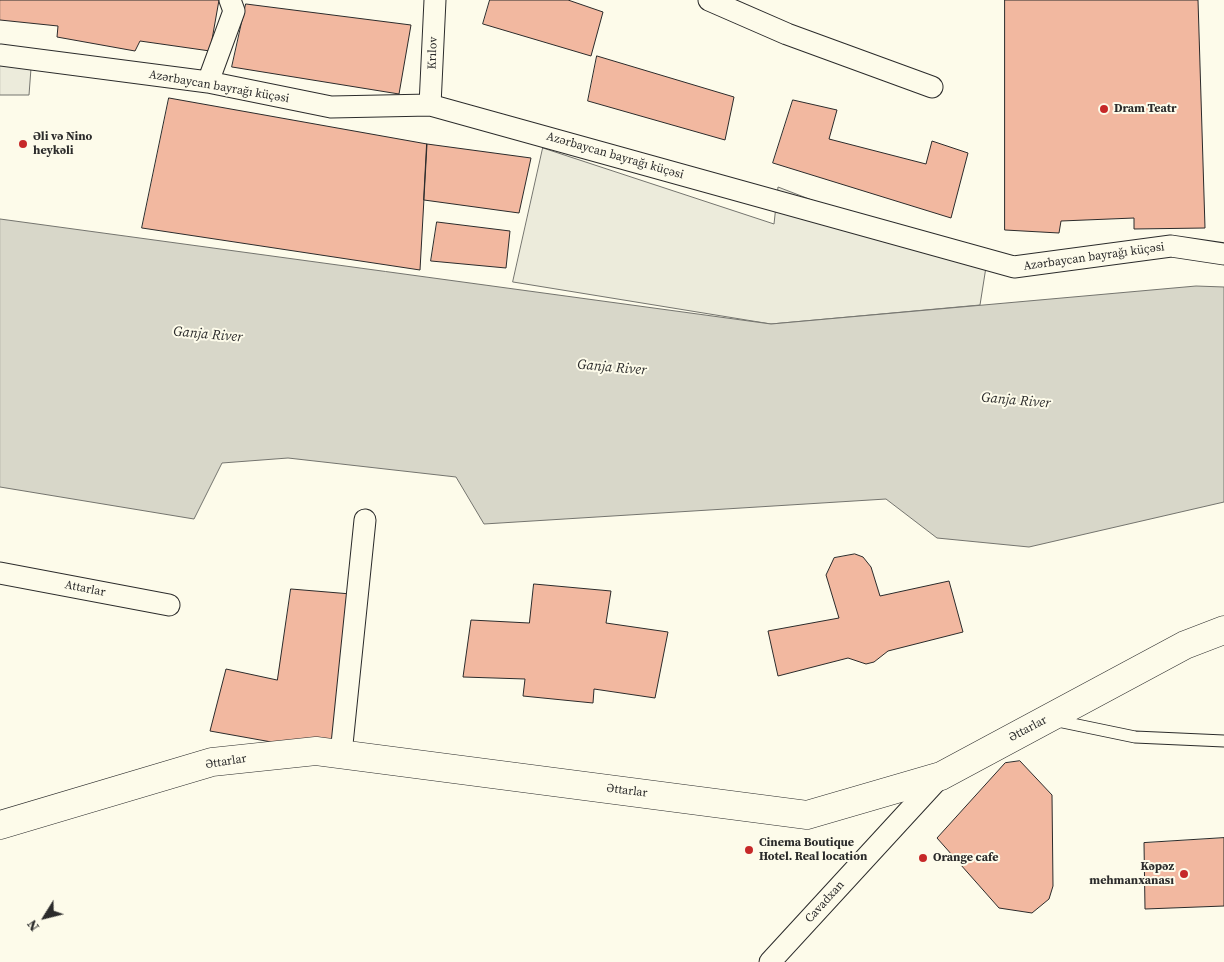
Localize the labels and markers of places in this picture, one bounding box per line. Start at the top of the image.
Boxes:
place label: Dram Teatr [1114,102,1177,116]
marker: Dram Teatr [1098,103,1110,115]
place label: Əli və Nino heykəli [33,130,92,158]
marker: Əli və Nino heykəli [17,138,29,150]
place label: Cinema Boutique Hotel. Real location [759,836,867,864]
marker: Cinema Boutique Hotel. Real location [743,844,755,856]
place label: Orange cafe [933,851,998,865]
marker: Orange cafe [917,852,929,864]
place label: Kəpəz mehmanxanası [1089,860,1174,888]
marker: Kəpəz mehmanxanası [1178,868,1190,880]

